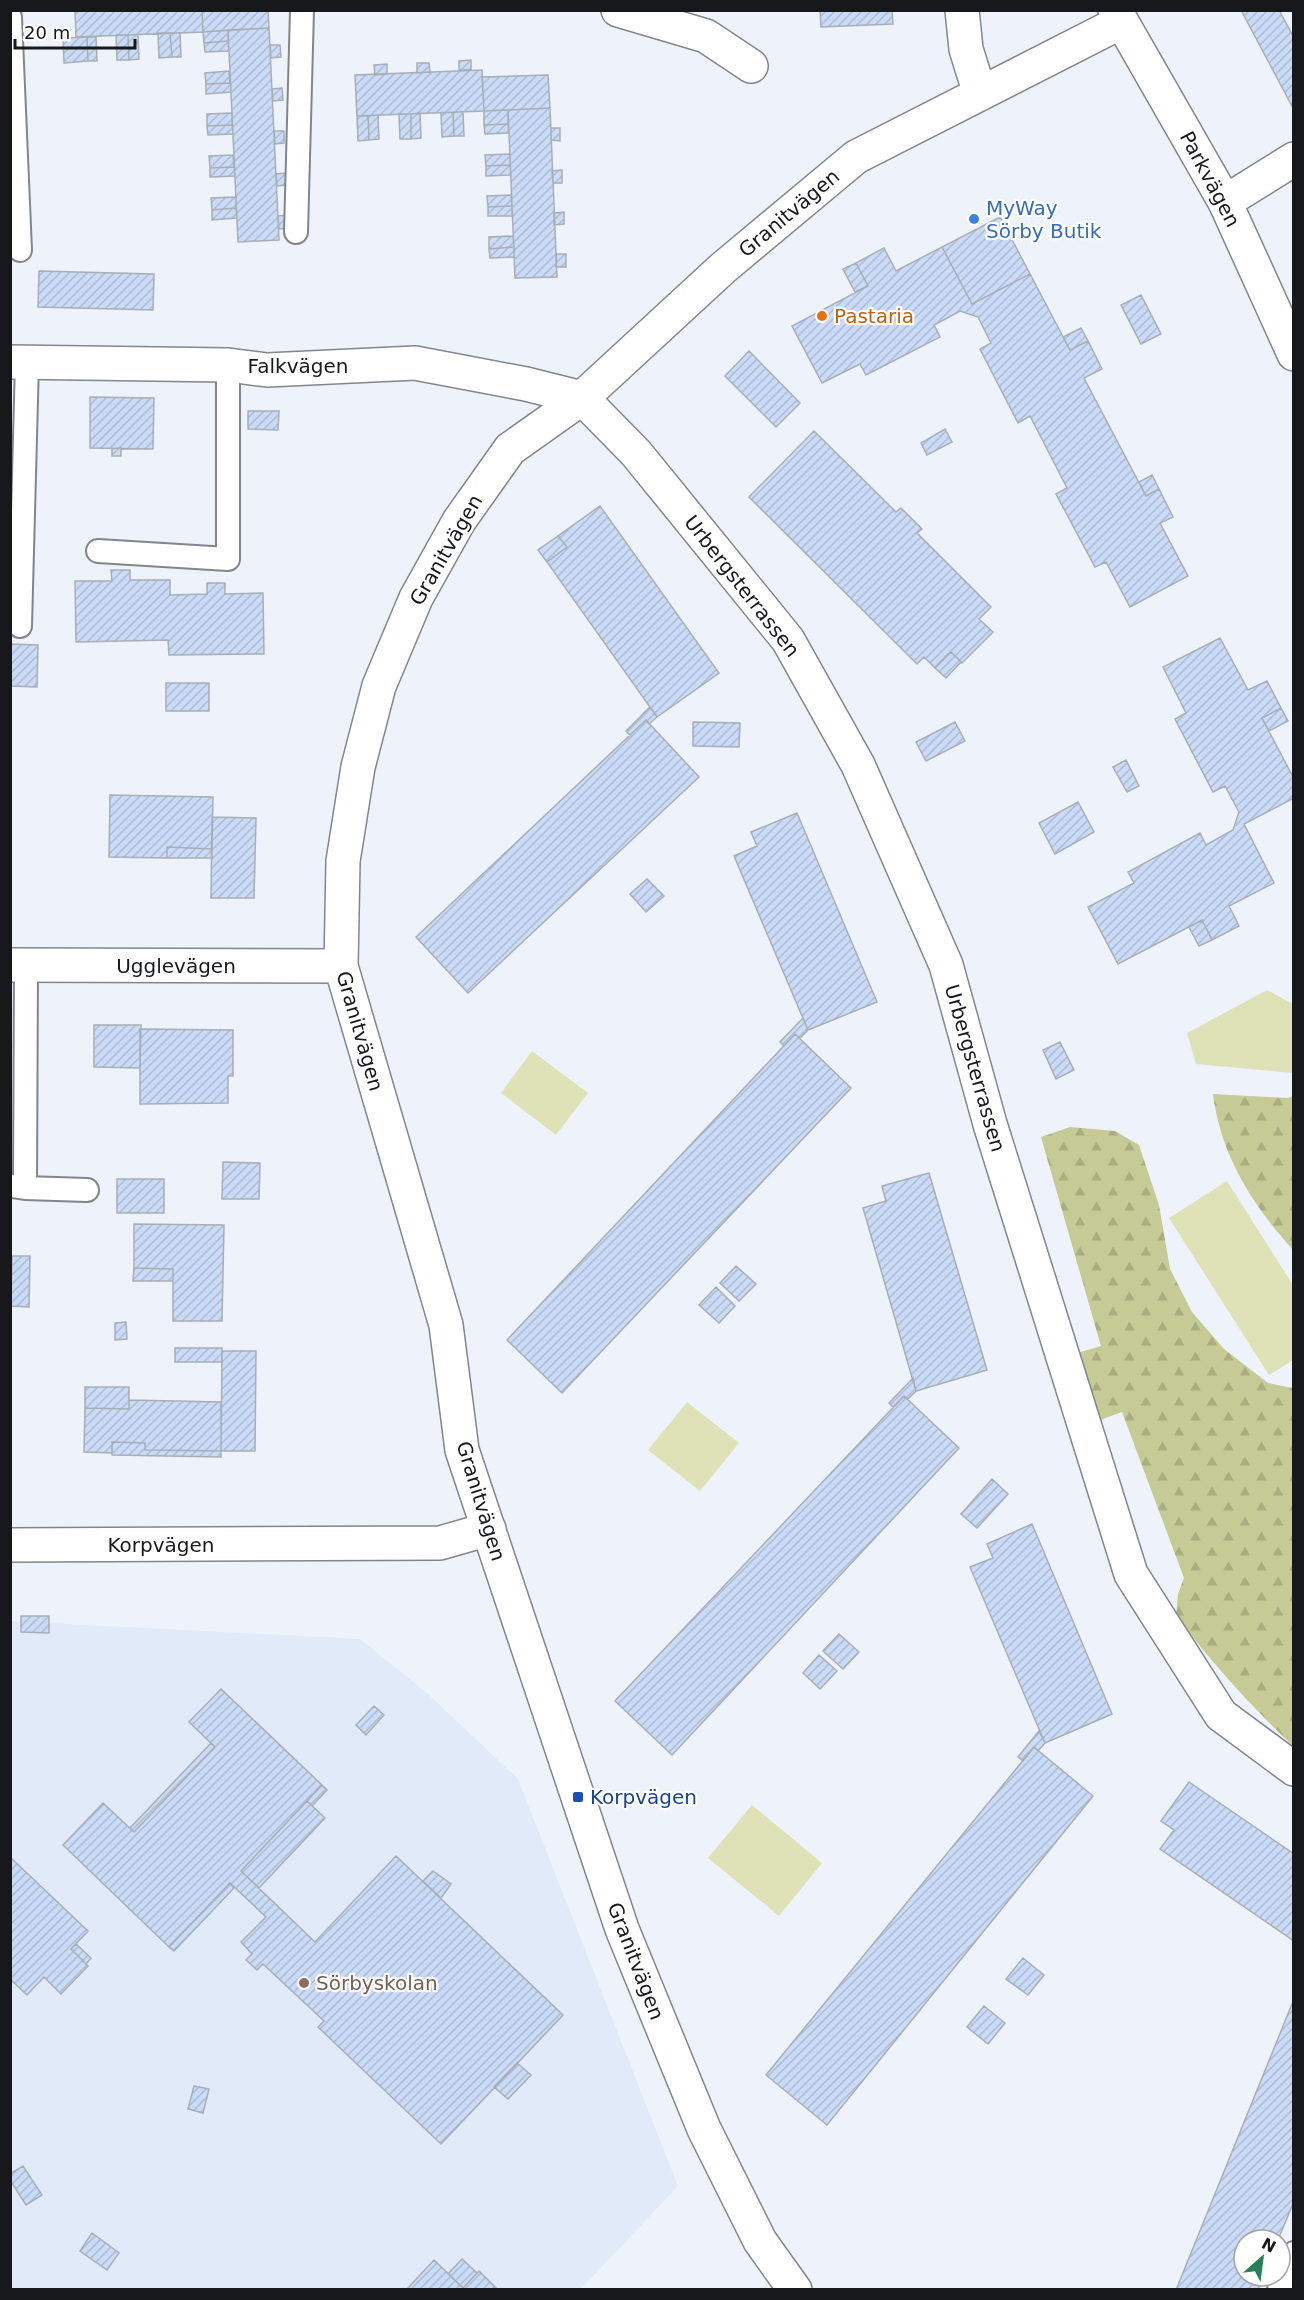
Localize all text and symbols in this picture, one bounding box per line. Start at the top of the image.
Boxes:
scale bar [15,12,135,50]
text: 20 m [24,22,70,43]
street label: Parkvägen [1175,127,1245,231]
street label: Granitvägen [734,164,844,262]
place label: MyWay Sörby Butik [986,196,1102,243]
marker: MyWay Sörby Butik [967,212,981,226]
place label: Pastaria [834,304,914,328]
marker: Pastaria [815,309,829,323]
street label: Falkvägen [248,354,348,378]
street label: Granitvägen [405,490,487,610]
street label: Urbergsterrassen [679,510,805,662]
street label: Ugglevägen [116,954,236,978]
street label: Granitvägen [331,968,389,1094]
street label: Urbergsterrassen [940,981,1010,1155]
street label: Granitvägen [451,1438,511,1564]
street label: Korpvägen [107,1533,215,1557]
place label: Korpvägen [590,1785,697,1809]
marker: Korpvägen [571,1790,585,1804]
street label: Granitvägen [603,1899,669,2023]
place label: Sörbyskolan [316,1971,438,1995]
marker: Sörbyskolan [297,1976,311,1990]
north arrow [1232,2228,1292,2288]
text: N [1258,2234,1279,2257]

